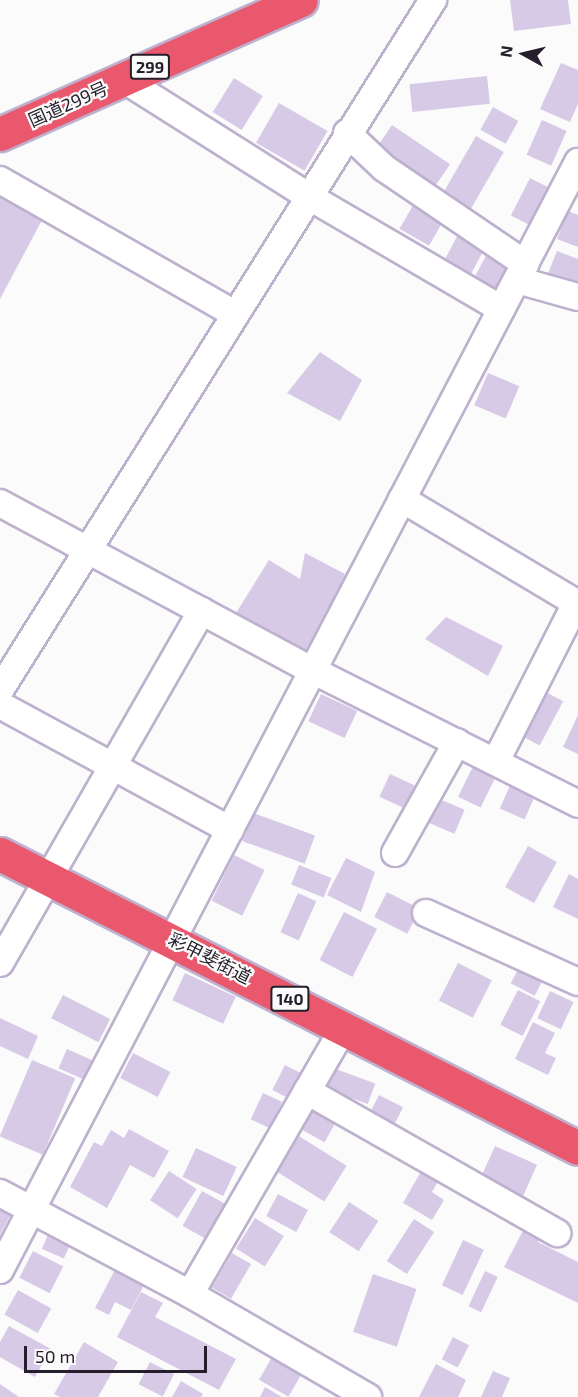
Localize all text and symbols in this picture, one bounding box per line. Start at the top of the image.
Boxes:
north arrow [494,24,554,84]
text: N [495,44,516,58]
road number: 299 [129,54,171,80]
street label: 国道299号 [25,77,111,131]
street label: 彩甲斐街道 [165,928,255,988]
road number: 140 [269,986,311,1012]
scale bar [27,1334,210,1372]
text: 50 m [35,1345,75,1367]

